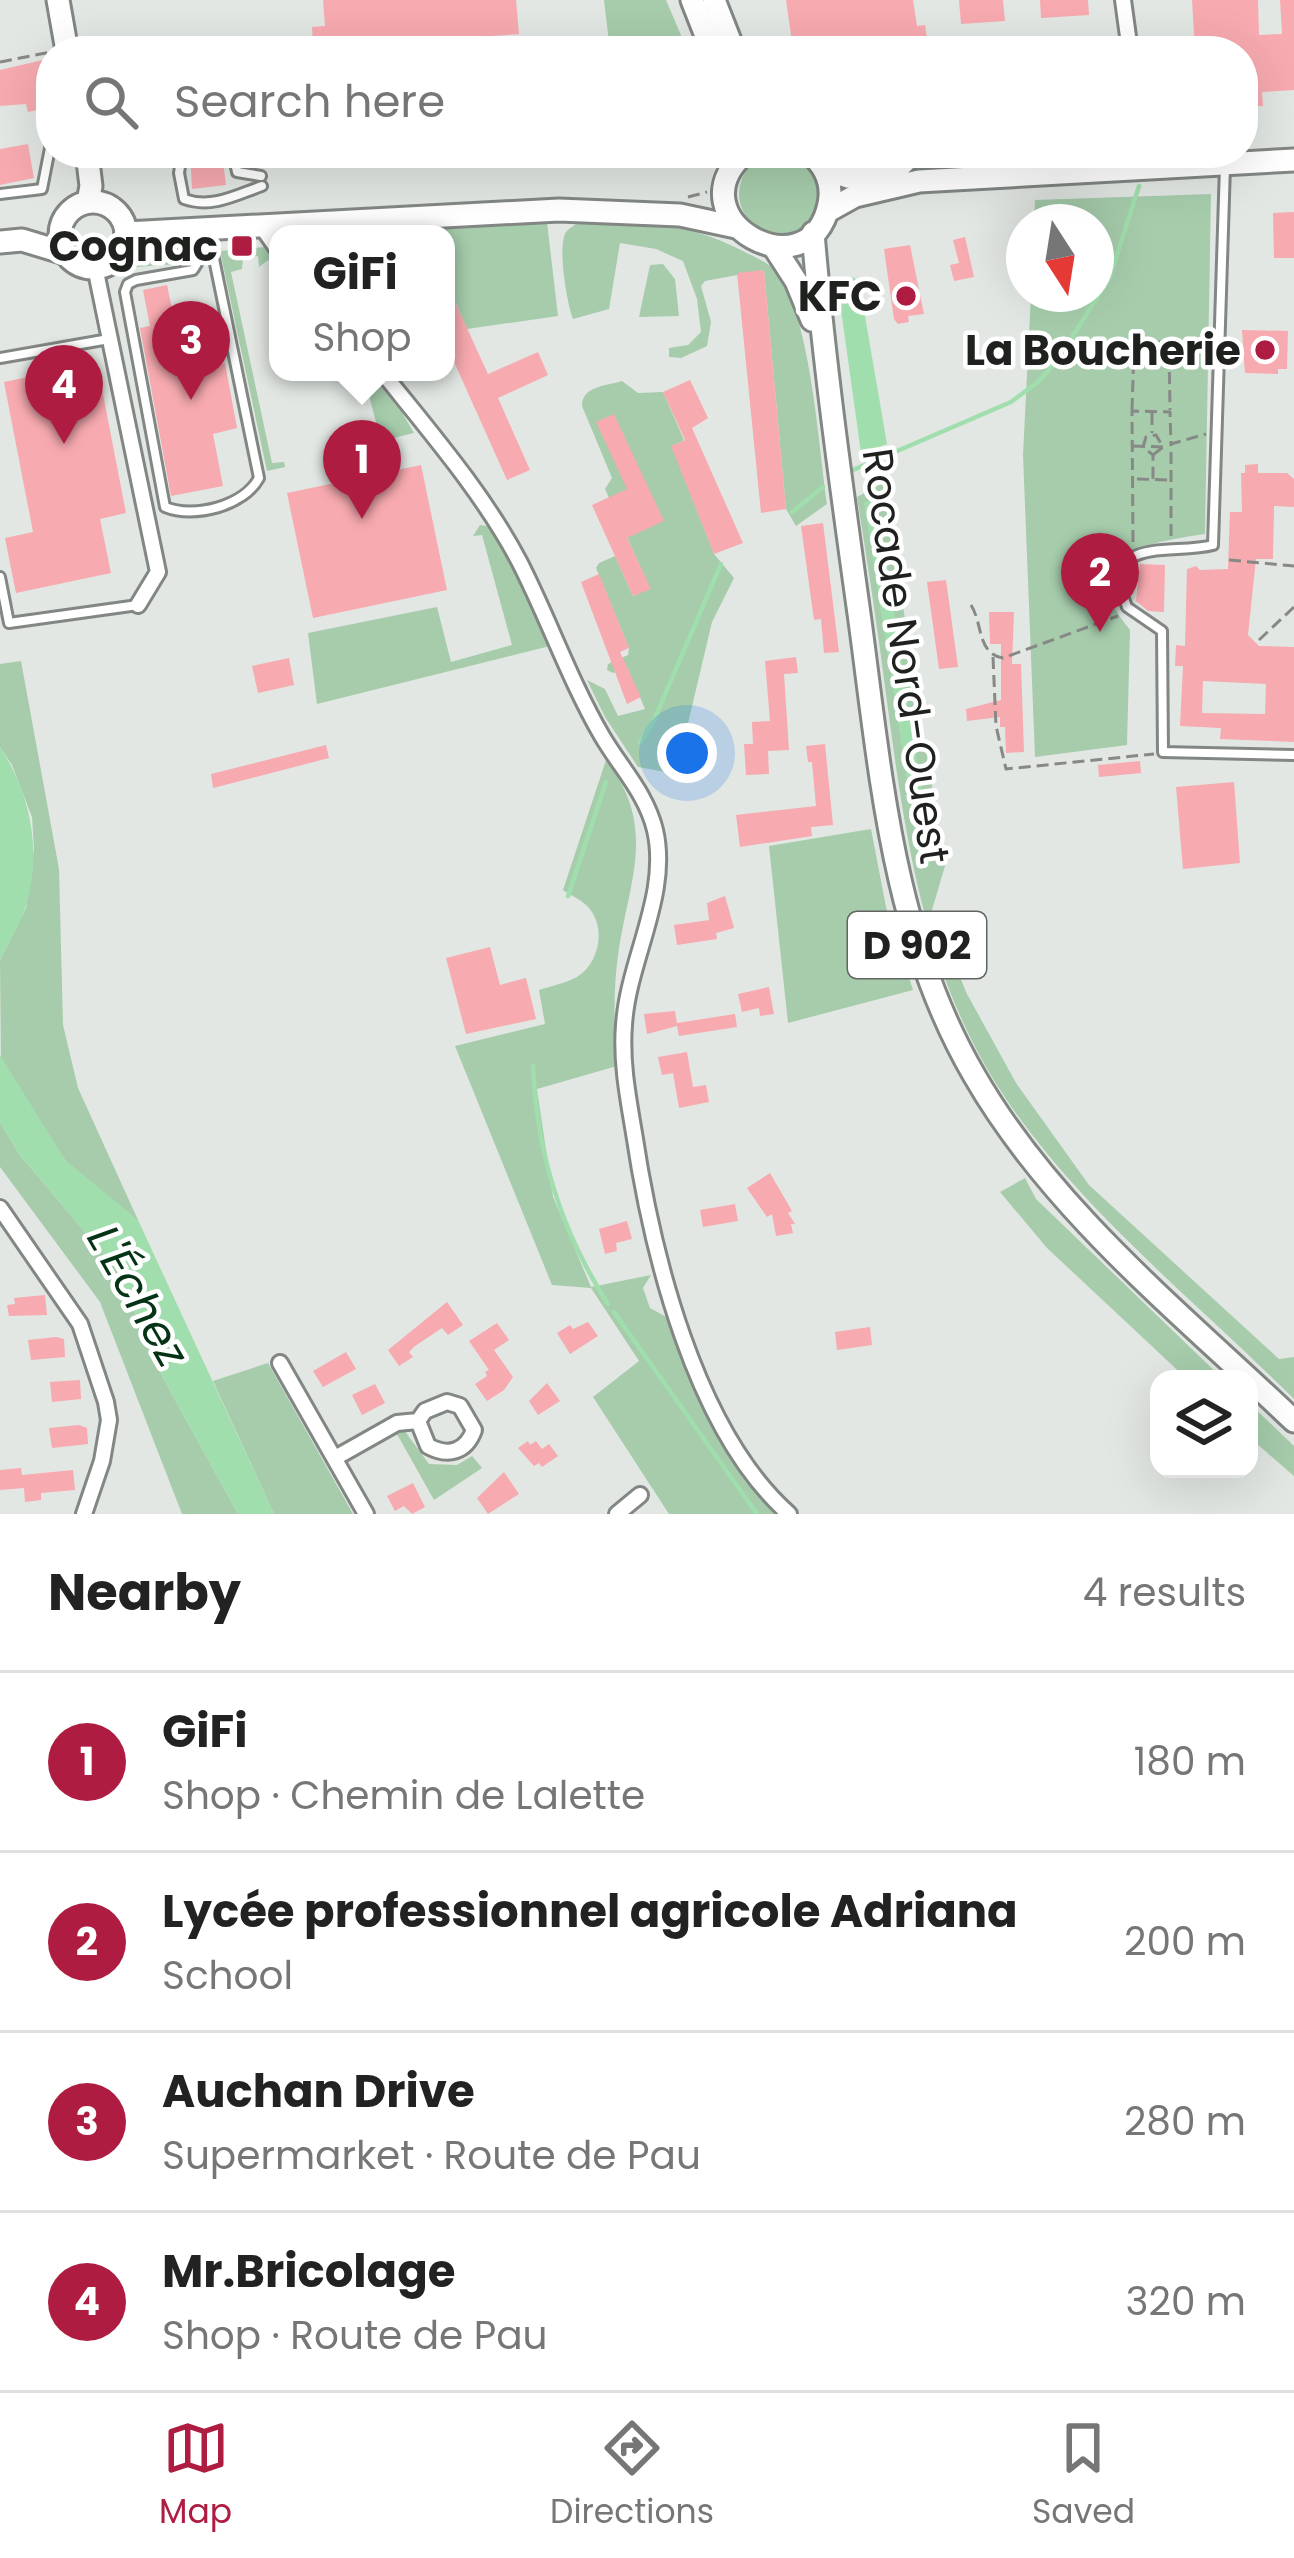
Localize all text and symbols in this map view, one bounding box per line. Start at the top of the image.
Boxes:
search box [36,36,1258,168]
icon: search [78,69,144,135]
text: Search here [174,70,445,133]
north arrow [1006,204,1114,312]
place label: Cognac [48,217,218,276]
popup [269,225,455,381]
marker: Cognac [229,233,255,259]
text: GiFi [312,242,398,305]
place label: KFC [798,267,882,326]
marker: KFC [893,283,919,309]
pin: 3 [152,301,230,400]
text: Shop [312,310,412,365]
place label: La Boucherie [965,321,1241,380]
marker: La Boucherie [1252,337,1278,363]
pin: 4 [25,345,103,444]
pin: 1 [323,420,401,519]
street label: Rocade Nord-Ouest [848,445,964,867]
pin: 2 [1061,533,1139,632]
your location [657,723,717,783]
road number: D 902 [848,912,986,978]
water label: L'Échez [72,1213,204,1379]
map controls [1150,1370,1258,1478]
button: layers [1150,1370,1258,1478]
text: Nearby [48,1556,241,1628]
text: 4 results [1083,1565,1246,1620]
text: GiFi [162,1700,247,1763]
text: 1 [80,1734,94,1789]
text: 180 m [1134,1734,1246,1789]
text: Shop · Chemin de Lalette [162,1768,645,1823]
text: Lycée professionnel agricole Adriana [162,1880,1018,1943]
text: 2 [76,1914,98,1969]
text: 200 m [1124,1914,1246,1969]
text: School [162,1948,293,2003]
text: Auchan Drive [162,2060,475,2123]
text: 3 [75,2094,99,2149]
text: 280 m [1124,2094,1246,2149]
text: Supermarket · Route de Pau [162,2128,701,2183]
text: Mr.Bricolage [162,2240,455,2303]
text: 4 [74,2274,100,2329]
text: 320 m [1126,2274,1246,2329]
text: Shop · Route de Pau [162,2308,548,2363]
tab: Map [159,2415,232,2537]
tab: Directions [550,2415,714,2537]
tab: Saved [1032,2415,1135,2537]

